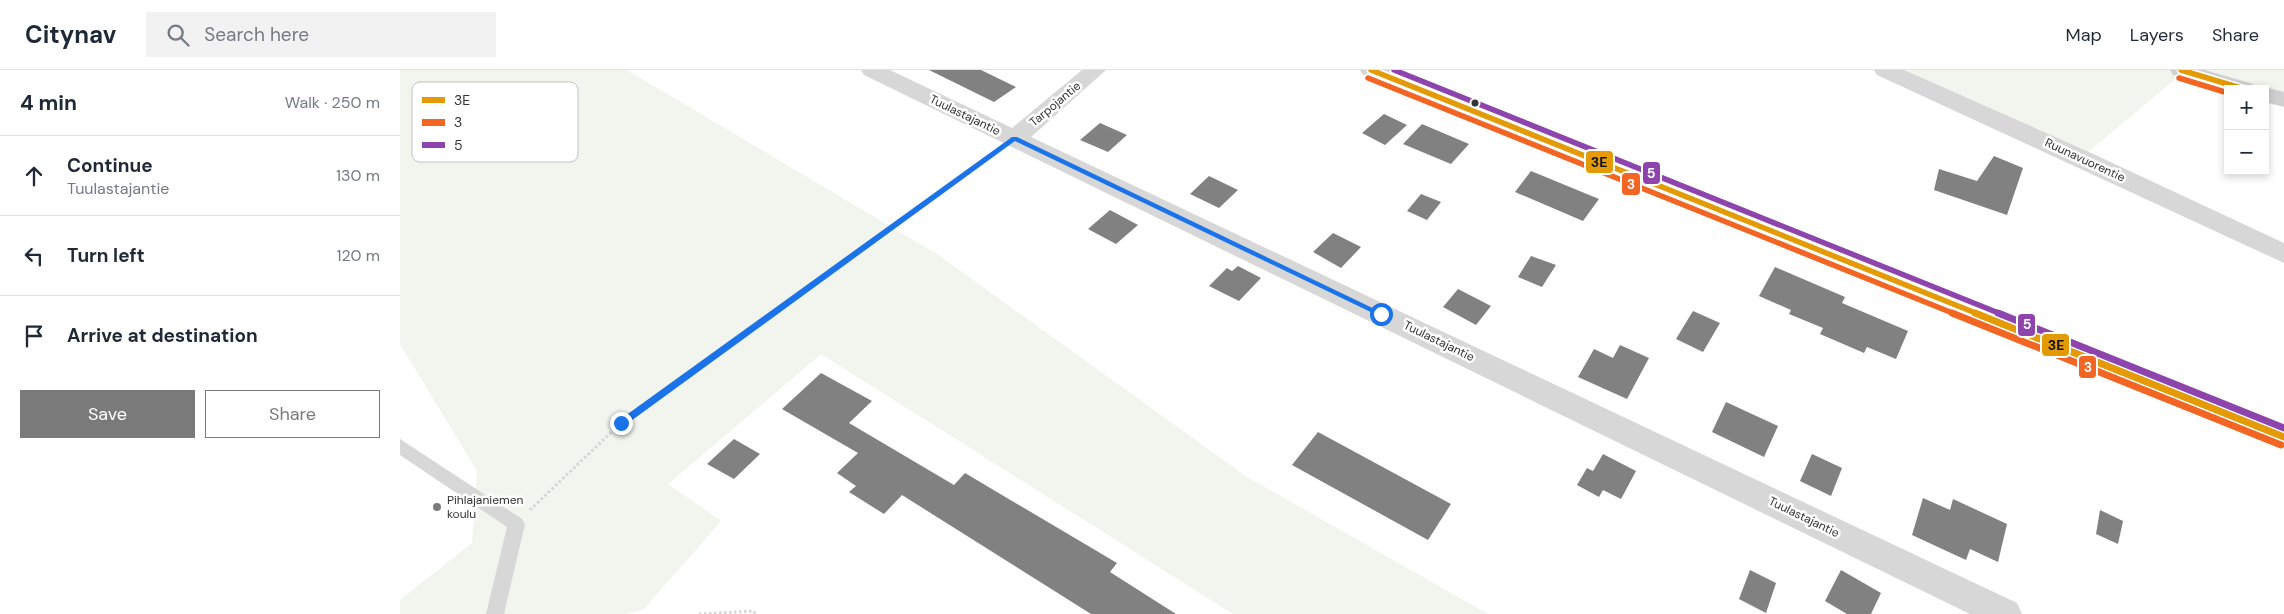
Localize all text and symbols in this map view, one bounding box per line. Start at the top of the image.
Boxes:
search box [146,12,496,57]
text: Citynav [25,19,116,50]
icon: search [164,21,192,49]
text: Search here [204,22,309,47]
text: Map [2066,23,2102,47]
text: Layers [2130,23,2184,47]
text: Share [2212,23,2259,47]
street label: Tarpojantie [1026,78,1084,130]
legend [412,82,578,162]
map controls [2224,85,2269,175]
button: + [2224,85,2269,130]
text: 4 min [20,89,77,117]
text: 3E [454,91,470,109]
street label: Tuulastajantie [927,91,1003,139]
text: Walk · 250 m [285,92,380,113]
unlabelled marker [1470,98,1480,108]
text: 3 [454,113,462,131]
button: − [2224,130,2269,175]
street label: Ruunavuorentie [2042,134,2128,186]
text: 5 [454,136,463,154]
line badge: 3E [1585,150,1614,174]
text: Continue [67,153,153,178]
text: 3E [1591,153,1607,171]
line badge: 5 [1642,161,1661,185]
icon: ahead [20,162,48,190]
text: 5 [1647,164,1655,182]
text: 130 m [336,165,380,186]
line badge: 3 [1621,172,1641,196]
text: 3 [1627,175,1635,193]
text: Tuulastajantie [67,178,169,199]
icon: left [20,242,48,270]
text: Turn left [67,243,145,268]
text: 120 m [336,245,380,266]
route start [1370,303,1393,326]
line badge: 5 [2017,313,2036,337]
text: 5 [2023,315,2031,333]
street label: Tuulastajantie [1401,317,1477,365]
icon: arrive [20,322,48,350]
text: Arrive at destination [67,323,258,348]
line badge: 3E [2041,333,2070,357]
text: 3E [2048,336,2064,354]
line badge: 3 [2078,355,2097,379]
text: 3 [2084,358,2092,376]
button: Save [20,390,195,438]
button: Share [205,390,380,438]
route end [610,412,633,435]
place label: Pihlajaniemen koulu [447,492,523,522]
street label: Tuulastajantie [1766,493,1842,541]
marker: Pihlajaniemen koulu [431,501,443,513]

